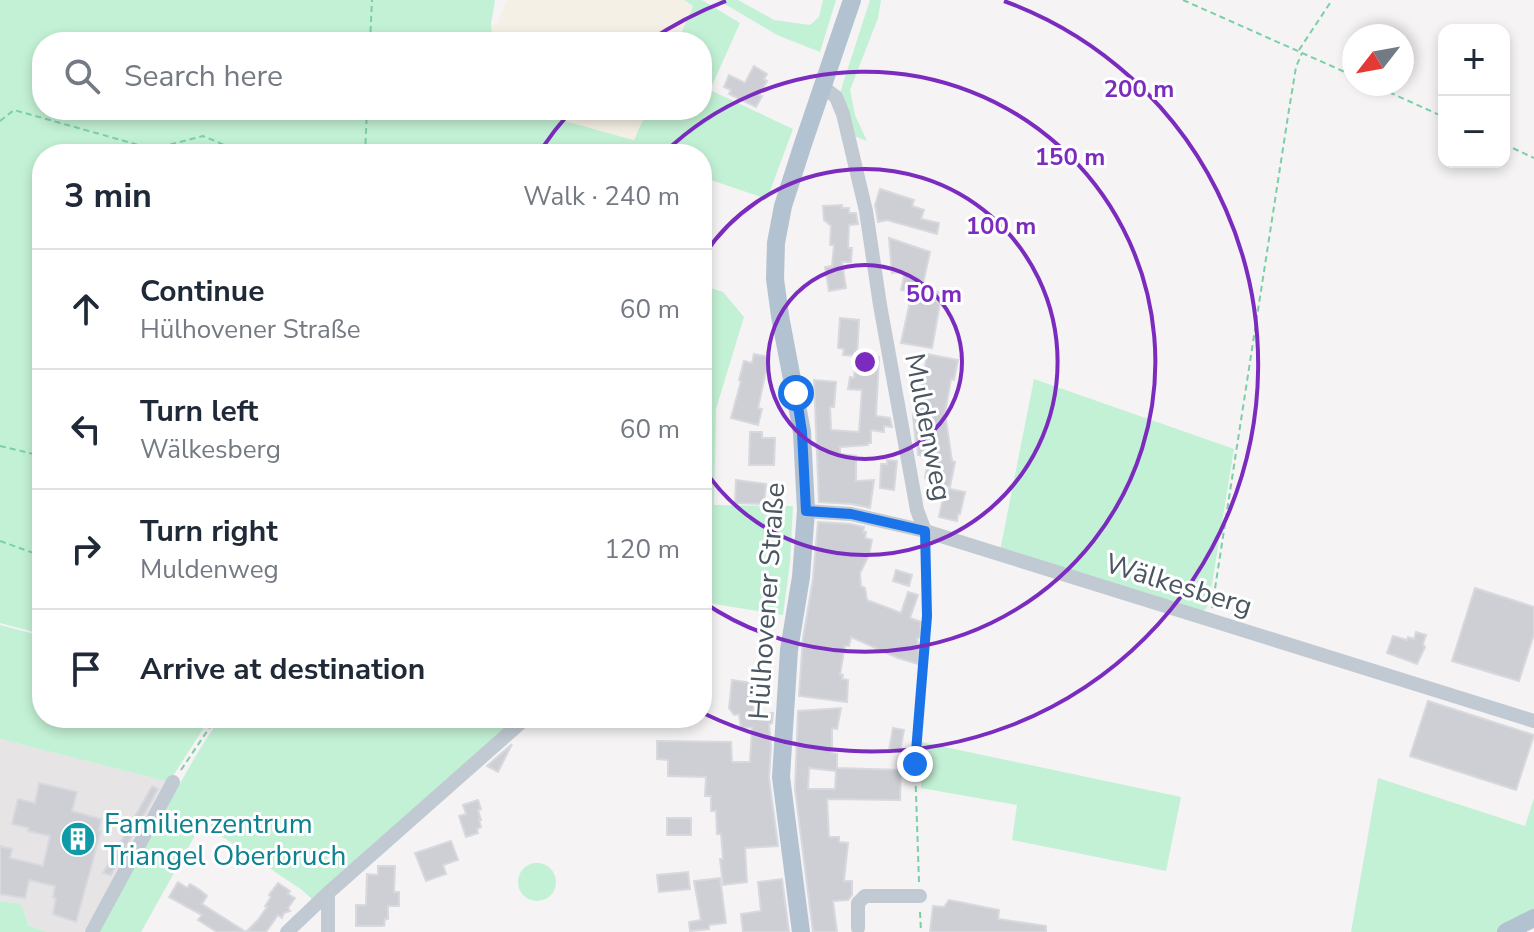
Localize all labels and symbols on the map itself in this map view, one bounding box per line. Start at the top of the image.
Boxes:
north arrow [1342,24,1414,96]
text: 200 m [1104,73,1174,105]
text: 150 m [1035,141,1105,173]
text: 100 m [966,210,1036,242]
text: 50 m [906,278,962,310]
centre of rings [851,348,879,376]
street label: Muldenweg [895,350,961,504]
route start [778,375,814,411]
street label: Hülhovener Straße [740,481,794,721]
street label: Wälkesberg [1101,545,1257,625]
route end [897,746,933,782]
place label: Familienzentrum Triangel Oberbruch [104,805,346,875]
building icon: Familienzentrum Triangel Oberbruch [59,820,97,858]

